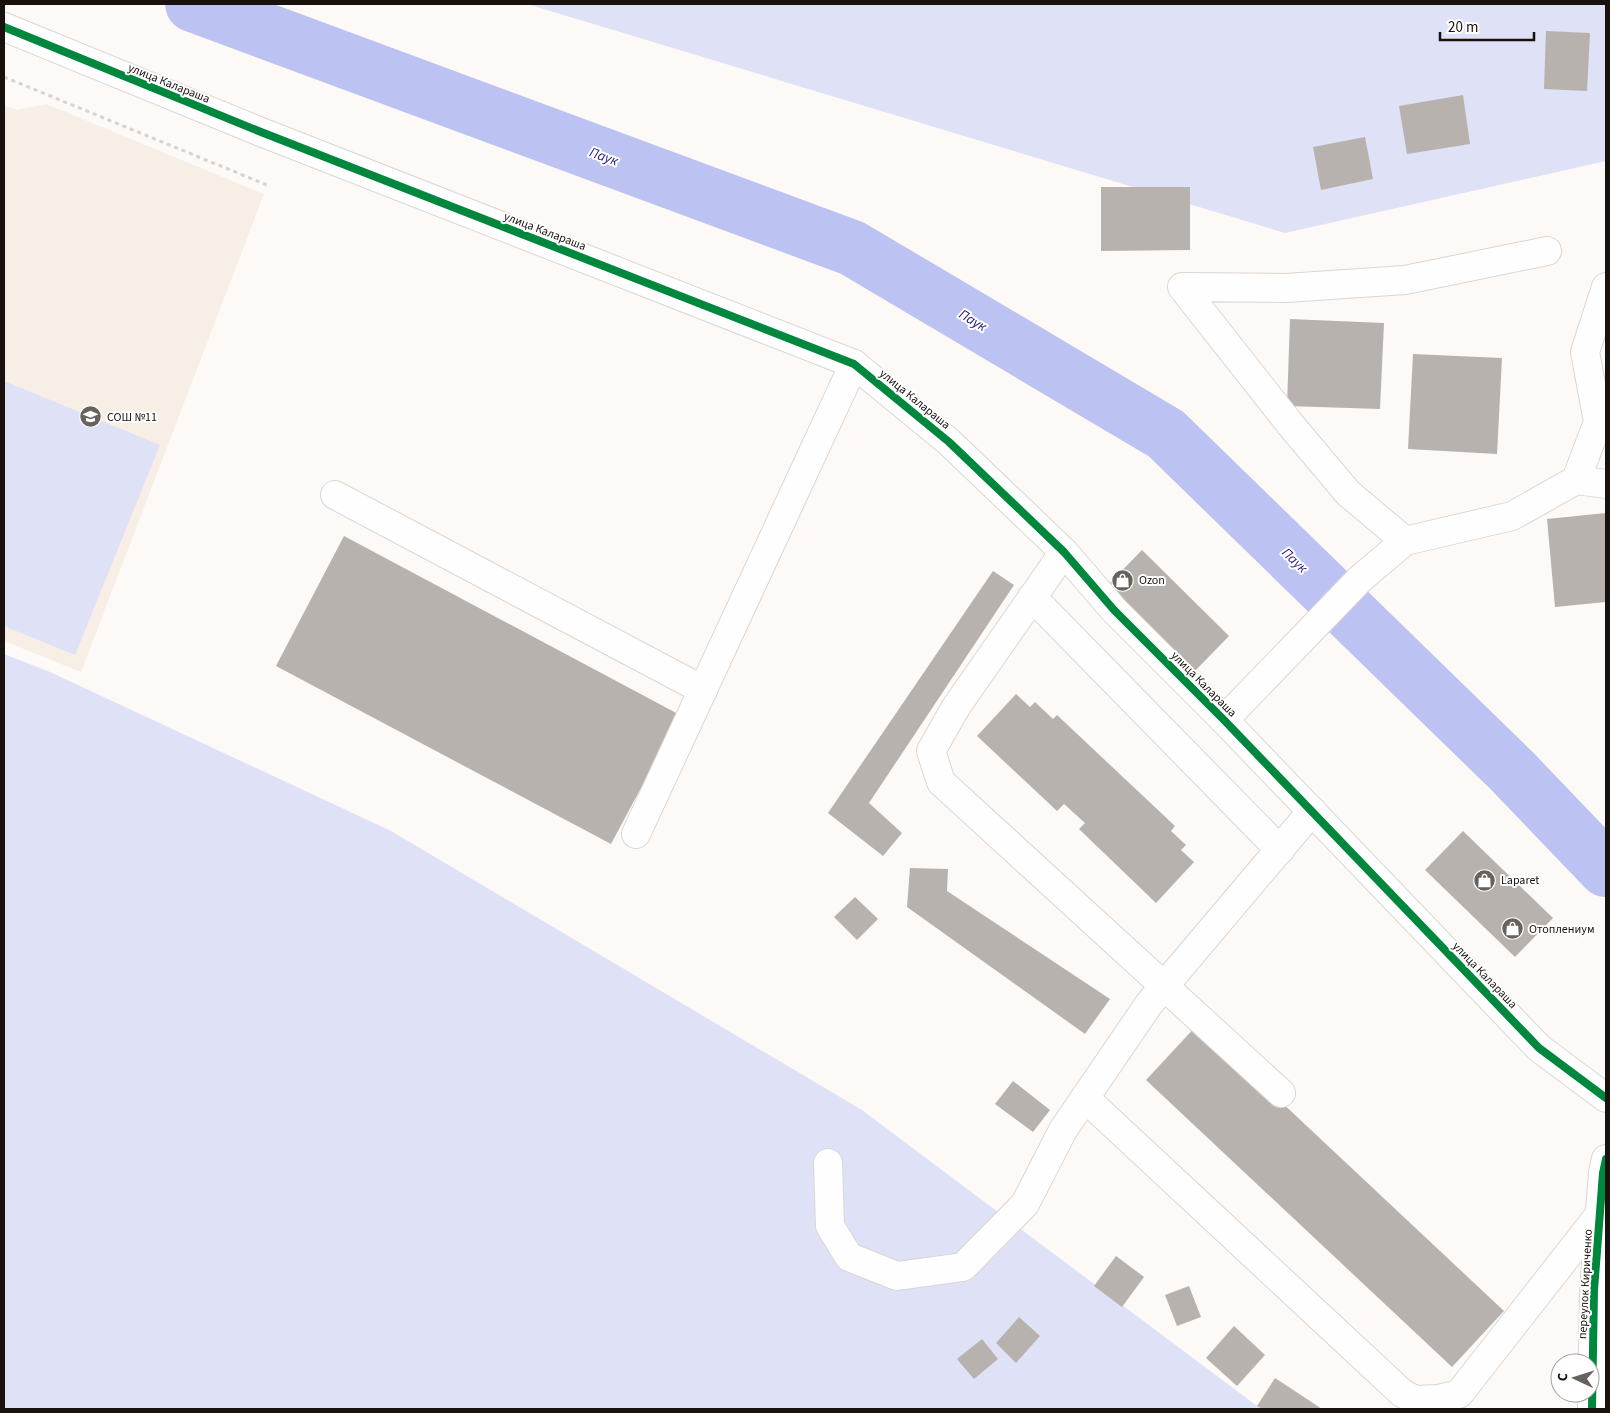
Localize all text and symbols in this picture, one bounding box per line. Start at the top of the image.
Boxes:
scale bar [1440,10,1534,42]
text: 20 m [1448,17,1478,38]
street label: улица Калараша [125,59,212,108]
water label: Паук [587,143,621,171]
street label: улица Калараша [501,208,588,255]
water label: Паук [955,305,990,337]
street label: улица Калараша [876,365,954,433]
school or university icon: СОШ №11 [79,405,103,429]
place label: СОШ №11 [107,409,157,426]
water label: Паук [1277,543,1312,578]
shop icon: Ozon [1111,568,1135,592]
place label: Ozon [1139,572,1165,589]
street label: улица Калараша [1167,648,1240,721]
shop icon: Laparet [1473,868,1497,892]
place label: Laparet [1501,872,1539,889]
shop icon: Отоплениум [1501,917,1525,941]
place label: Отоплениум [1529,921,1595,938]
street label: улица Калараша [1448,938,1521,1012]
street label: переулок Кириченко [1574,1229,1597,1340]
north arrow [1550,1353,1600,1403]
text: С [1553,1372,1573,1382]

